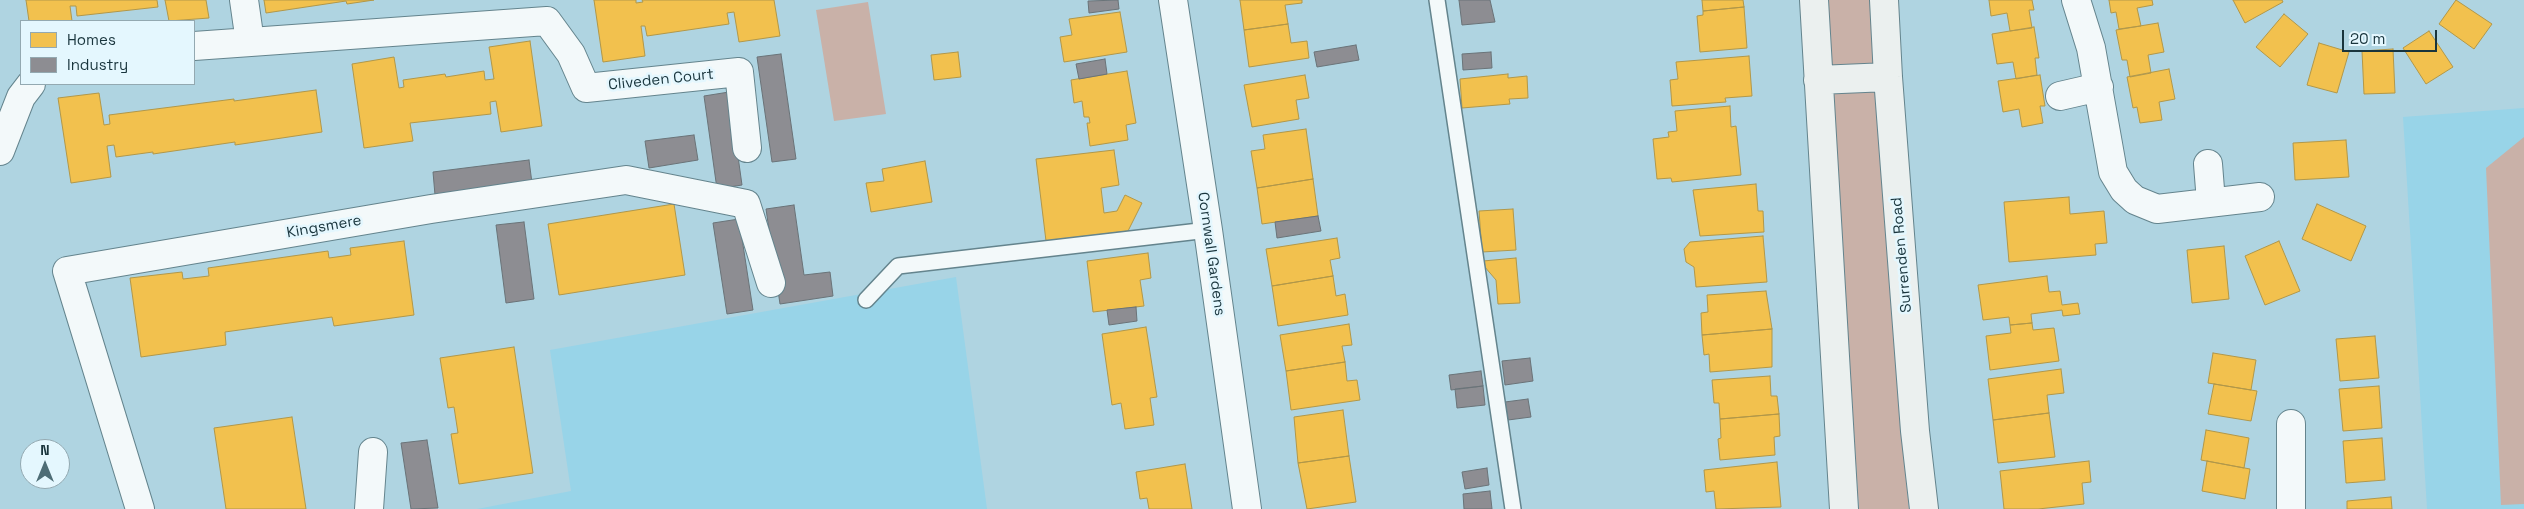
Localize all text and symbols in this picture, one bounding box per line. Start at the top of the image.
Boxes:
legend [20,20,195,85]
scale bar [2344,20,2439,52]
text: 20 m [2350,29,2385,48]
text: Homes [67,30,116,49]
text: Industry [67,55,128,74]
street label: Cliveden Court [607,66,715,94]
street label: Cornwall Gardens [1193,191,1229,317]
street label: Surrenden Road [1888,196,1916,314]
street label: Kingsmere [285,212,363,242]
north arrow [20,439,70,489]
text: N [40,441,50,459]

